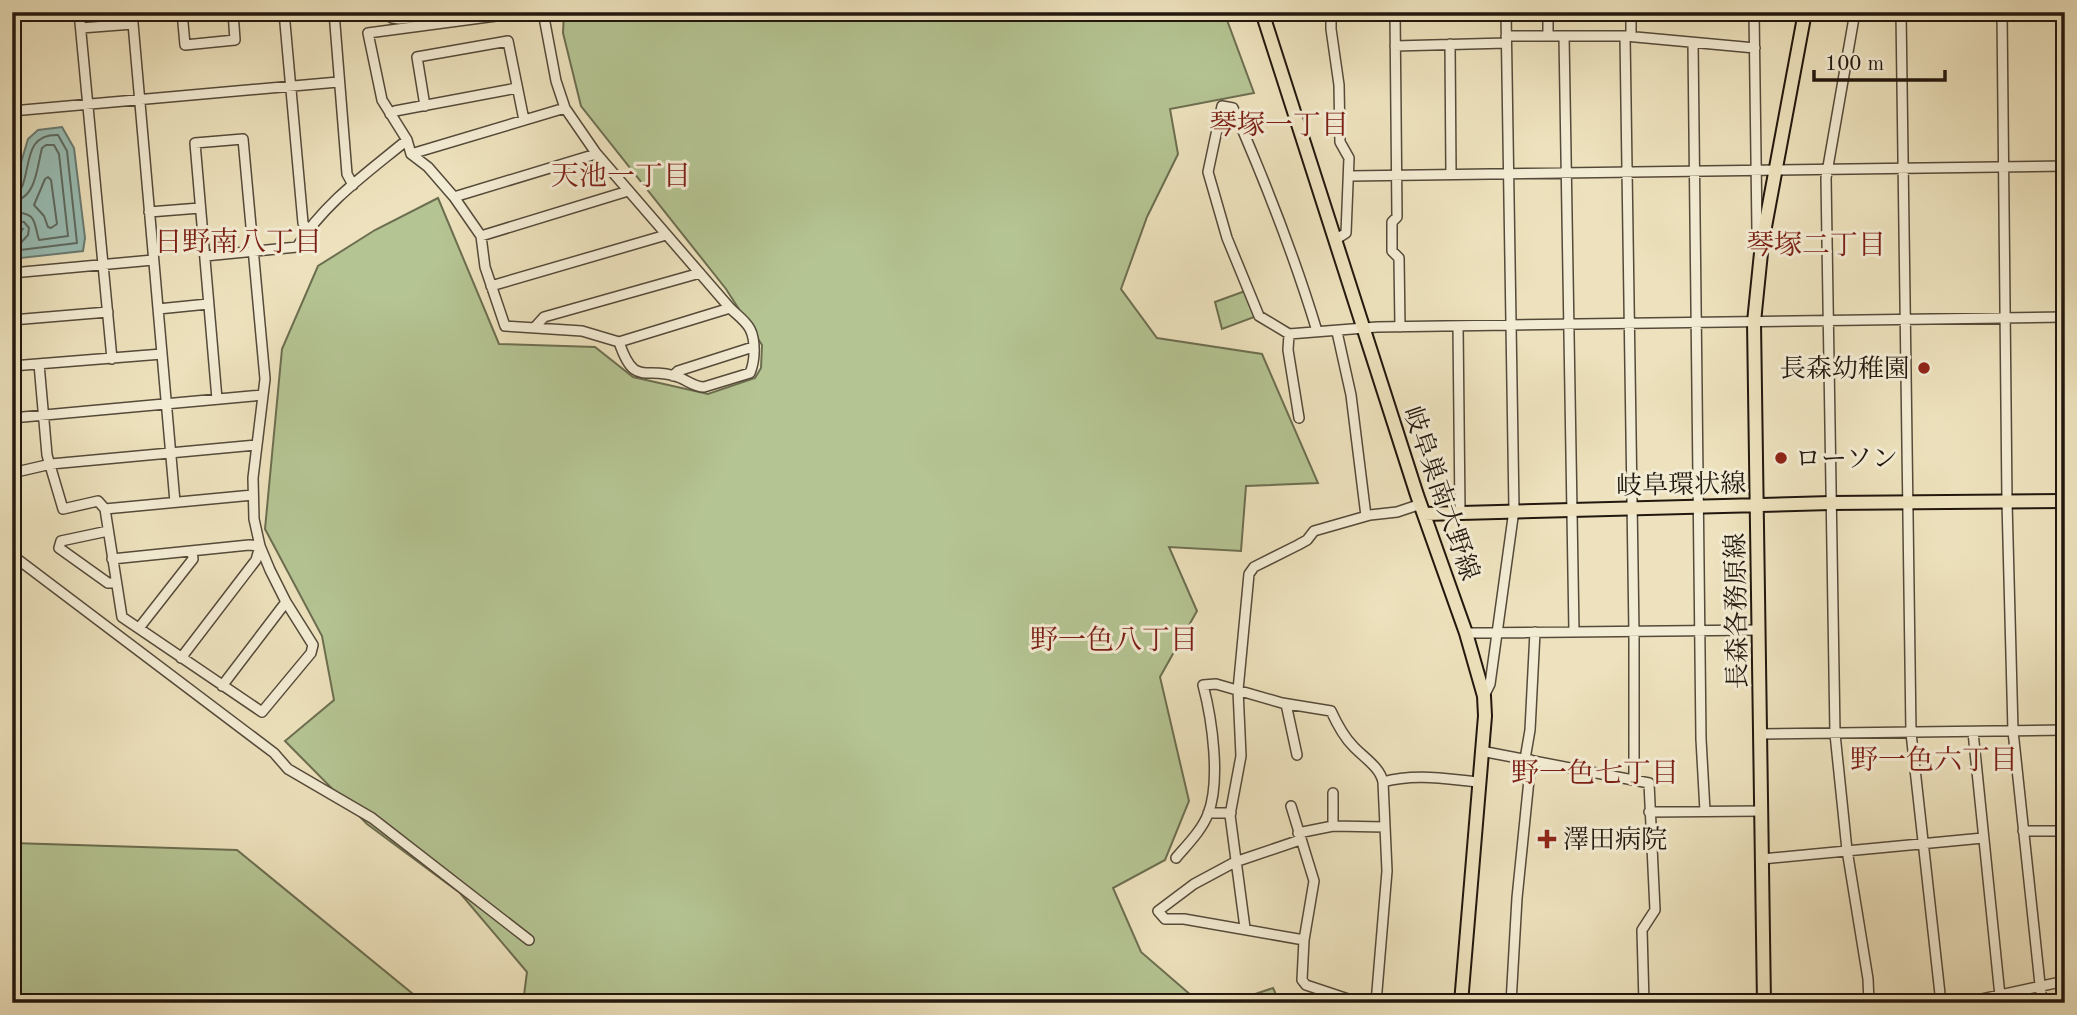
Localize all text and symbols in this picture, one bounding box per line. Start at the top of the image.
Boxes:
scale bar [1814,38,1946,82]
text: 100 m [1825,54,1884,75]
district label: 琴塚一丁目 [1209,110,1349,141]
district label: 天池一丁目 [551,161,691,192]
district label: 日野南八丁目 [154,227,322,258]
district label: 琴塚二丁目 [1746,230,1886,261]
place label: 長森幼稚園 [1780,355,1910,383]
marker: 長森幼稚園 [1916,360,1932,376]
street label: 岐阜巣南大野線 [1398,403,1484,584]
place label: ローソン [1795,447,1898,473]
marker: ローソン [1773,450,1789,466]
street label: 岐阜環状線 [1616,470,1746,500]
street label: 長森各務原線 [1722,533,1752,689]
district label: 野一色八丁目 [1030,625,1198,656]
district label: 野一色六丁目 [1850,745,2018,776]
district label: 野一色七丁目 [1511,758,1679,789]
place label: 澤田病院 [1563,826,1667,854]
marker: 澤田病院 [1537,829,1557,849]

